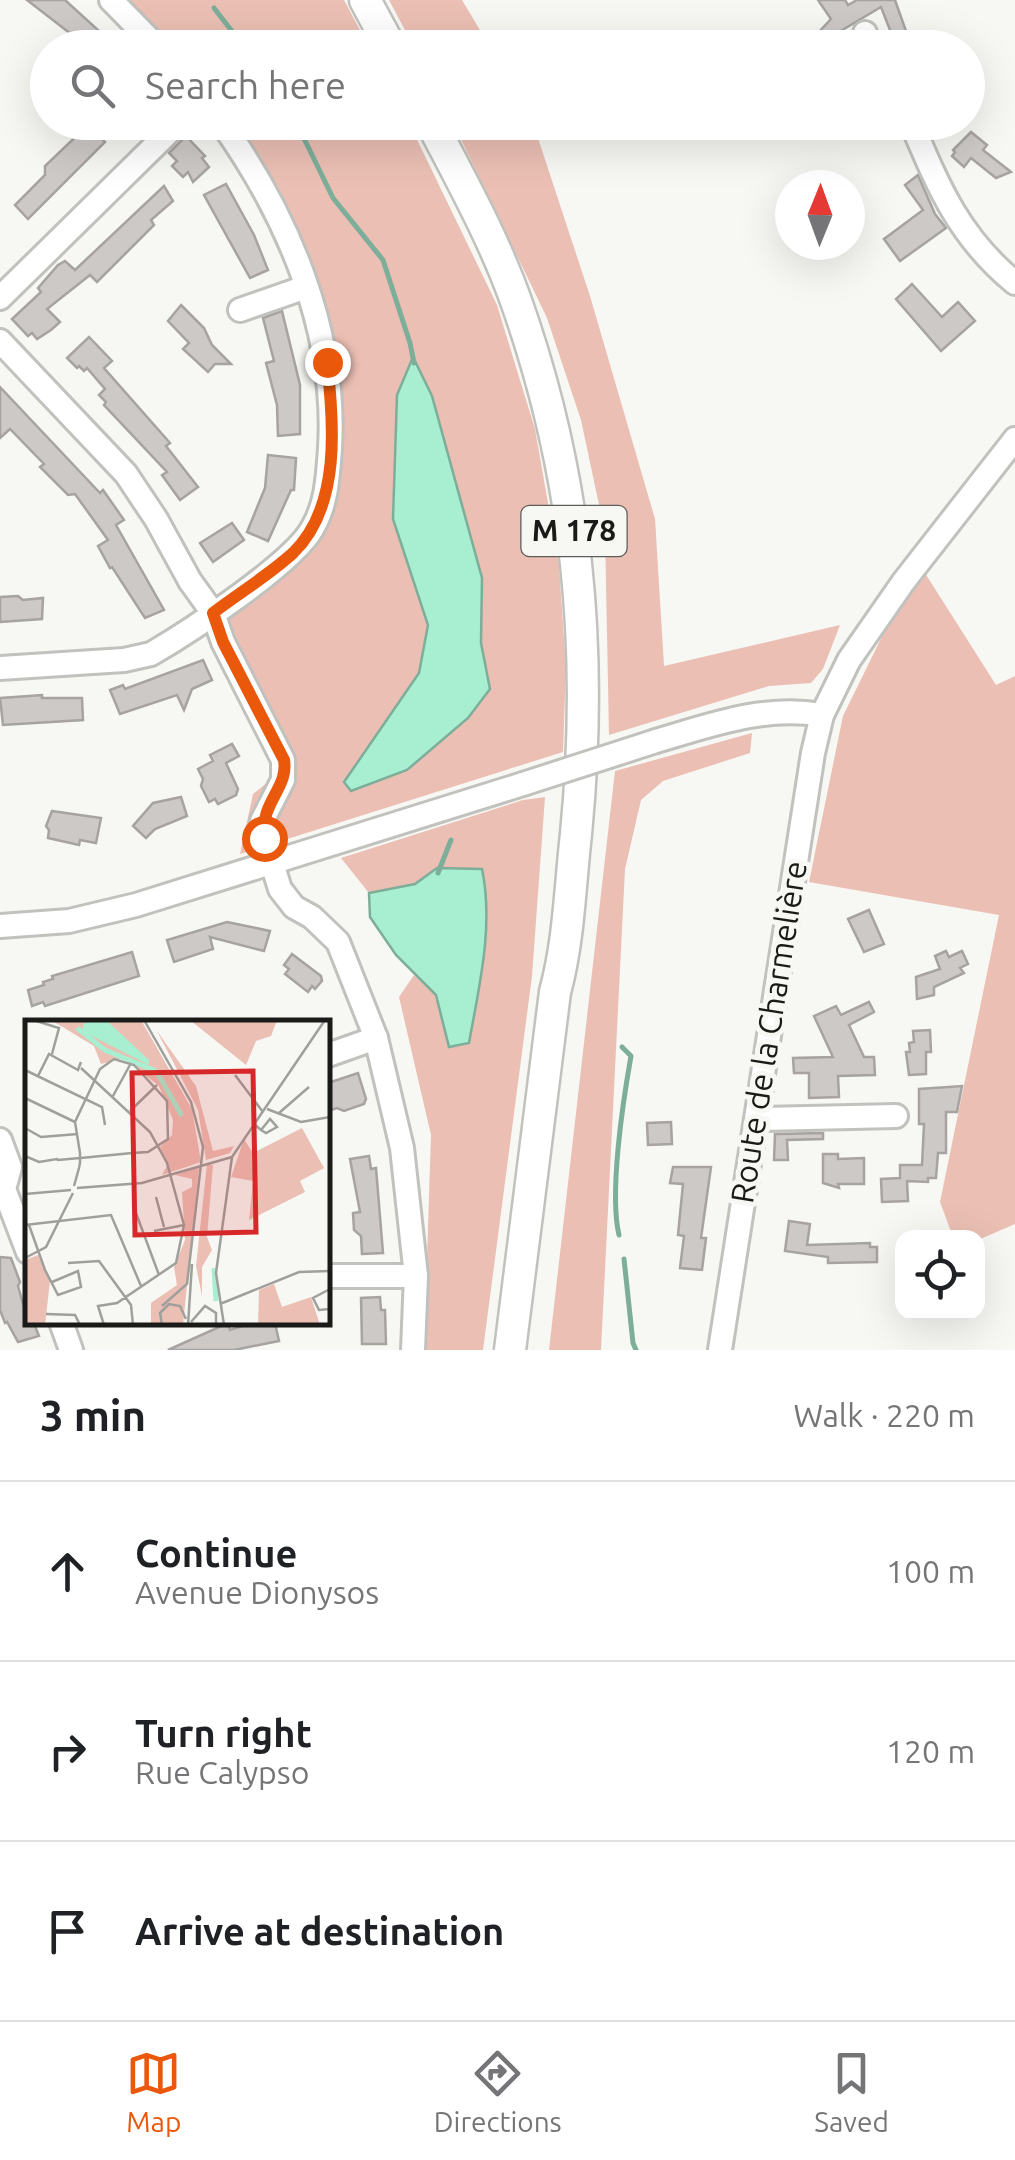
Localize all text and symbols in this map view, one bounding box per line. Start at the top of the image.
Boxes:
search box [30,30,985,140]
icon: search [65,58,120,113]
text: Search here [145,64,346,106]
north arrow [775,170,865,260]
route end [305,340,351,386]
road number: M 178 [522,506,626,556]
route start [242,816,288,862]
street label: Route de la Charmelière [723,858,813,1205]
inset map [25,1020,330,1325]
map controls [895,1230,985,1320]
button: locate [895,1230,985,1320]
text: 3 min [40,1392,146,1439]
text: Walk · 220 m [793,1397,975,1433]
text: Continue [135,1532,297,1574]
icon: ahead [40,1544,95,1599]
text: 100 m [886,1553,975,1589]
text: Avenue Dionysos [135,1574,379,1610]
text: Turn right [135,1712,312,1754]
icon: right [40,1724,95,1779]
text: 120 m [886,1733,975,1769]
text: Rue Calypso [135,1754,309,1790]
icon: arrive [40,1904,95,1959]
text: Arrive at destination [135,1910,504,1952]
tab: Map [126,2046,181,2137]
tab: Directions [434,2046,562,2137]
tab: Saved [814,2046,889,2137]

